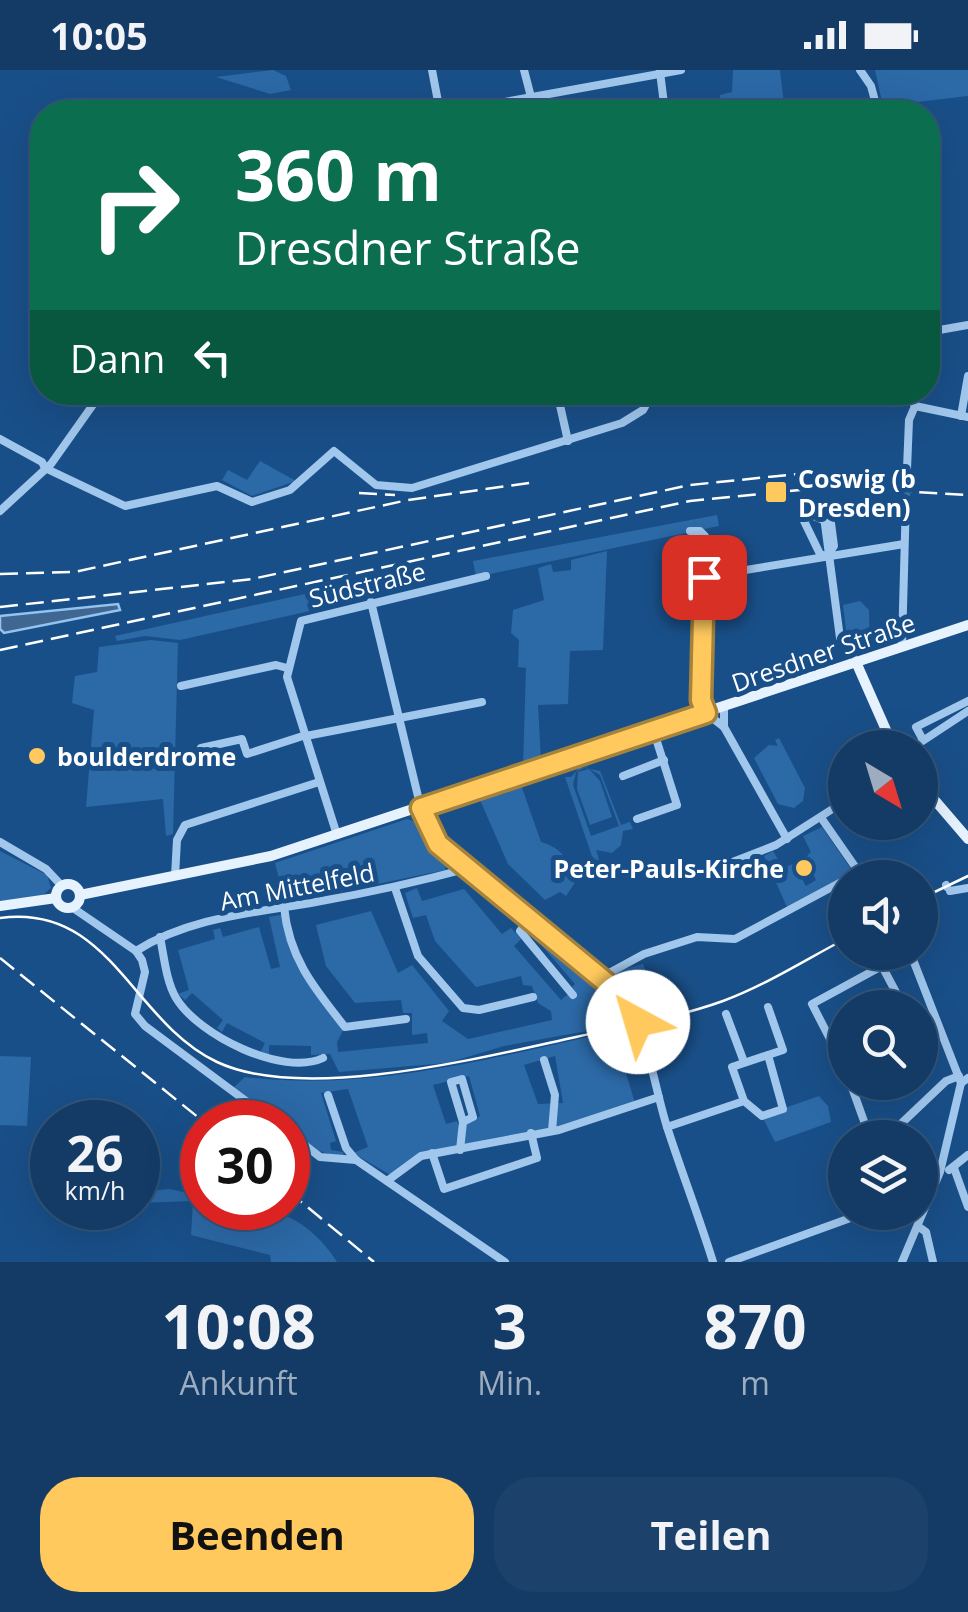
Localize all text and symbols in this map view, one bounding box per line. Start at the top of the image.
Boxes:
text: 10:05 [50,9,148,61]
text: 360 m [235,126,442,222]
icon: right [70,140,200,270]
text: Dresdner Straße [235,217,581,278]
icon: left [185,330,240,385]
text: Dann [70,332,165,384]
place label: Coswig (b Dresden) [798,461,916,524]
marker: Coswig (b Dresden) [763,479,789,505]
pin [662,535,747,620]
icon: arrive [677,550,732,605]
street label: Südstraße [305,553,429,615]
street label: Dresdner Straße [727,605,919,699]
north arrow [828,730,938,840]
map controls [828,730,938,1230]
place label: boulderdrome [57,739,236,773]
marker: boulderdrome [26,745,48,767]
place label: Peter-Pauls-Kirche [554,851,784,885]
street label: Am Mittelfeld [217,854,377,918]
marker: Peter-Pauls-Kirche [793,857,815,879]
button: sound [828,860,938,970]
position arrow [586,970,690,1074]
button: search [828,990,938,1100]
speed limit sign: 30 [180,1100,310,1230]
text: 26 [66,1119,124,1187]
button: layers [828,1120,938,1230]
text: km/h [65,1173,125,1207]
text: 10:08 [161,1285,316,1367]
text: 3 [493,1285,527,1367]
text: 870 [704,1285,807,1367]
text: Ankunft [180,1361,298,1404]
text: Min. [477,1361,542,1404]
text: m [740,1361,770,1404]
button: Beenden [40,1477,474,1592]
button: Teilen [494,1477,928,1592]

